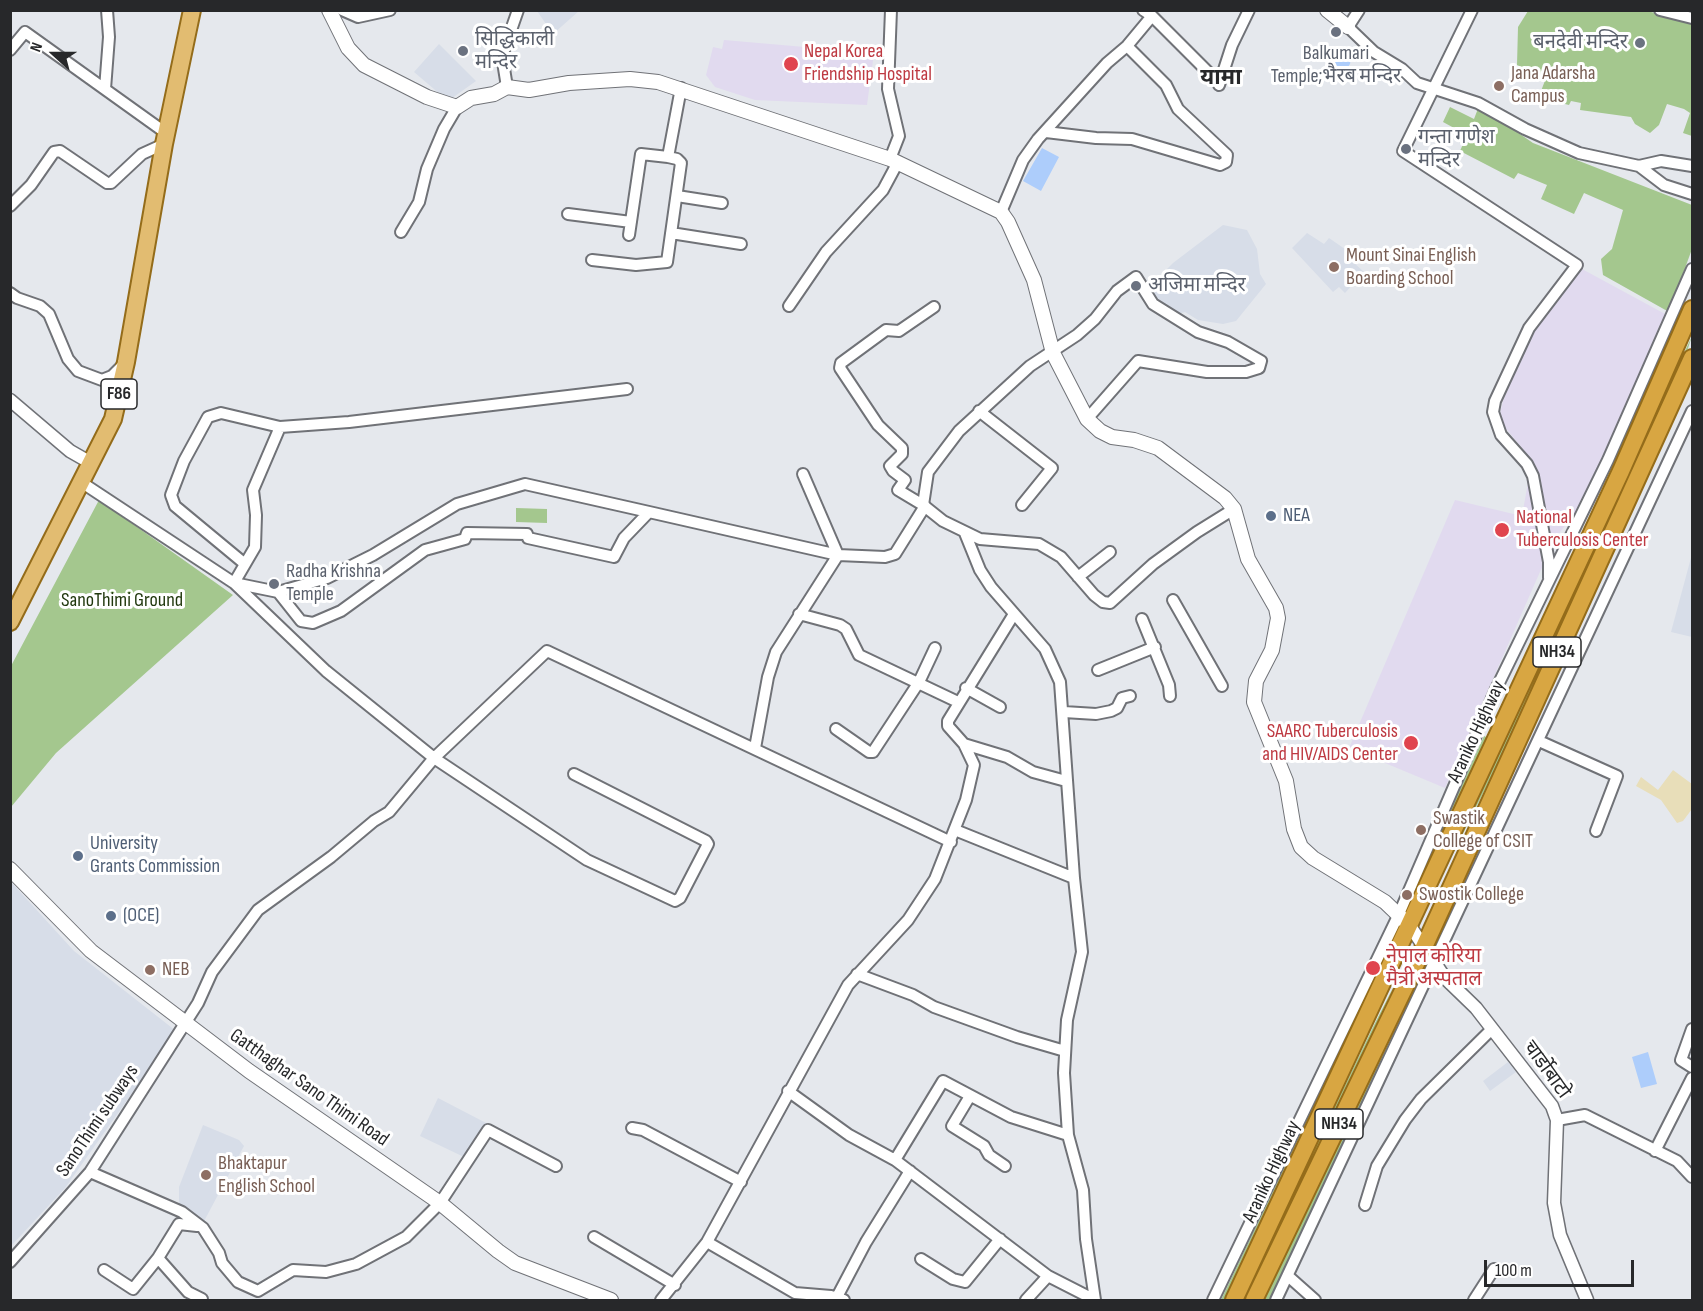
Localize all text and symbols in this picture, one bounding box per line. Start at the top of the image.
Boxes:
north arrow [24,24,84,84]
marker: Balkumari Temple;भैरब मन्दिर [1329,25,1343,39]
place label: सिद्धिकाली मन्दिर [475,28,554,75]
place label: बनदेवी मन्दिर [1533,31,1628,55]
marker: बनदेवी मन्दिर [1633,36,1647,50]
text: N [26,40,47,55]
place label: Nepal Korea Friendship Hospital [804,40,932,87]
place label: Balkumari Temple;भैरब मन्दिर [1271,42,1401,89]
marker: सिद्धिकाली मन्दिर [456,44,470,58]
marker: Nepal Korea Friendship Hospital [782,55,800,73]
place label: Jana Adarsha Campus [1511,62,1595,109]
district label: यामा [1200,65,1242,91]
marker: Jana Adarsha Campus [1492,79,1506,93]
place label: गन्ता गणेश मन्दिर [1418,126,1494,173]
marker: गन्ता गणेश मन्दिर [1399,142,1413,156]
place label: Mount Sinai English Boarding School [1346,244,1476,291]
marker: Mount Sinai English Boarding School [1327,260,1341,274]
place label: अजिमा मन्दिर [1148,274,1246,298]
marker: अजिमा मन्दिर [1129,279,1143,293]
road number: F86 [101,379,137,409]
place label: NEA [1283,504,1310,528]
place label: National Tuberculosis Center [1516,506,1648,553]
marker: NEA [1264,509,1278,523]
marker: National Tuberculosis Center [1493,521,1511,539]
place label: Radha Krishna Temple [286,560,381,607]
marker: Radha Krishna Temple [267,577,281,591]
park label: SanoThimi Ground [61,589,183,613]
road number: NH34 [1533,637,1581,667]
street label: Araniko Highway [1443,677,1511,787]
place label: SAARC Tuberculosis and HIV/AIDS Center [1262,720,1398,767]
marker: SAARC Tuberculosis and HIV/AIDS Center [1402,734,1420,752]
place label: Swastik College of CSIT [1433,807,1533,854]
marker: Swastik College of CSIT [1414,823,1428,837]
place label: University Grants Commission [90,832,220,879]
marker: University Grants Commission [71,849,85,863]
place label: Swostik College [1419,883,1524,907]
marker: Swostik College [1400,888,1414,902]
place label: (OCE) [123,904,159,928]
marker: (OCE) [104,909,118,923]
place label: नेपाल कोरिया मैत्री अस्पताल [1386,945,1482,992]
place label: NEB [162,958,189,982]
marker: नेपाल कोरिया मैत्री अस्पताल [1364,959,1382,977]
marker: NEB [143,963,157,977]
street label: Gatthaghar Sano Thimi Road [225,1024,393,1152]
street label: चार्डोबाटो [1517,1036,1575,1104]
street label: SanoThimi subways [52,1060,144,1182]
road number: NH34 [1315,1109,1363,1139]
street label: Araniko Highway [1238,1117,1306,1227]
place label: Bhaktapur English School [218,1152,315,1199]
marker: Bhaktapur English School [199,1168,213,1182]
scale bar [1487,1248,1637,1286]
text: 100 m [1495,1260,1532,1281]

